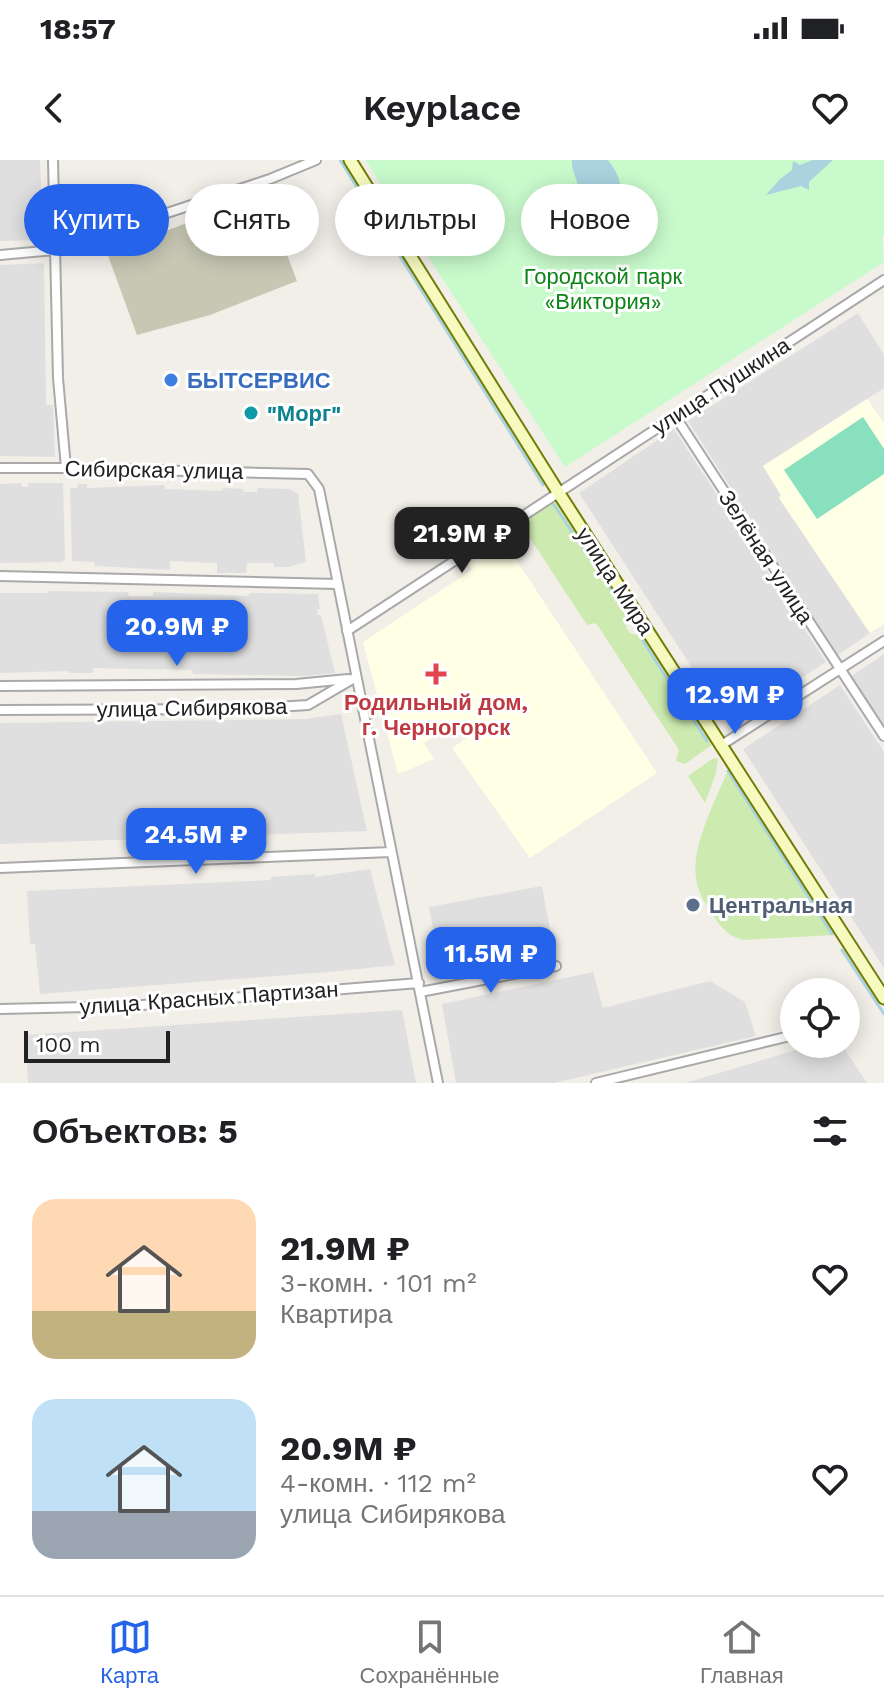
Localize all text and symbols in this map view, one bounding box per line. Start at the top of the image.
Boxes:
text: 18:57 [40,11,116,46]
icon: back [32,86,76,130]
icon: heart [808,86,852,130]
text: Keyplace [363,87,521,129]
chip: Купить [24,184,169,256]
chip: Снять [185,184,319,256]
chip: Фильтры [335,184,505,256]
chip: Новое [521,184,658,256]
park label: Городской парк «Виктория» [524,264,683,314]
street label: улица Пушкина [648,332,795,440]
place label: БЫТСЕРВИС [187,368,331,393]
marker: БЫТСЕРВИС [162,371,180,389]
place label: "Морг" [267,401,341,426]
marker: "Морг" [242,404,260,422]
street label: Сибирская улица [65,456,244,484]
street label: Зелёная улица [714,486,819,629]
pin: 21.9M ₽ [388,507,536,575]
text: 21.9M ₽ [412,518,512,548]
street label: улица Мира [571,523,659,640]
pin: 20.9M ₽ [103,600,251,668]
text: 20.9M ₽ [125,611,229,641]
marker: Родильный дом, г. Черногорск [425,663,447,685]
pin: 12.9M ₽ [661,668,809,736]
text: 12.9M ₽ [685,679,785,709]
place label: Родильный дом, г. Черногорск [344,690,528,740]
street label: улица Сибирякова [96,694,288,722]
pin: 24.5M ₽ [122,808,270,876]
text: 24.5M ₽ [144,819,248,849]
place label: Центральная [709,893,853,918]
marker: Центральная [684,896,702,914]
pin: 11.5M ₽ [417,927,565,995]
text: 11.5M ₽ [444,938,538,968]
street label: улица Красных Партизан [79,976,339,1020]
map controls [780,978,860,1058]
button: locate [780,978,860,1058]
scale bar [24,1027,170,1063]
text: 100 m [36,1032,100,1057]
icon: filters [808,1109,852,1153]
text: Объектов: 5 [32,1111,238,1151]
text: 21.9M ₽ [280,1228,410,1268]
icon: home [96,1231,192,1327]
icon: heart [808,1257,852,1301]
text: 3-комн. · 101 m² [280,1268,476,1298]
text: Квартира [280,1299,392,1329]
text: 20.9M ₽ [280,1428,417,1468]
icon: home [96,1431,192,1527]
icon: heart [808,1457,852,1501]
text: 4-комн. · 112 m² [280,1468,476,1498]
text: улица Сибирякова [280,1499,505,1529]
tab: Карта [100,1615,159,1689]
tab: Сохранённые [360,1615,500,1689]
tab: Главная [700,1615,784,1689]

